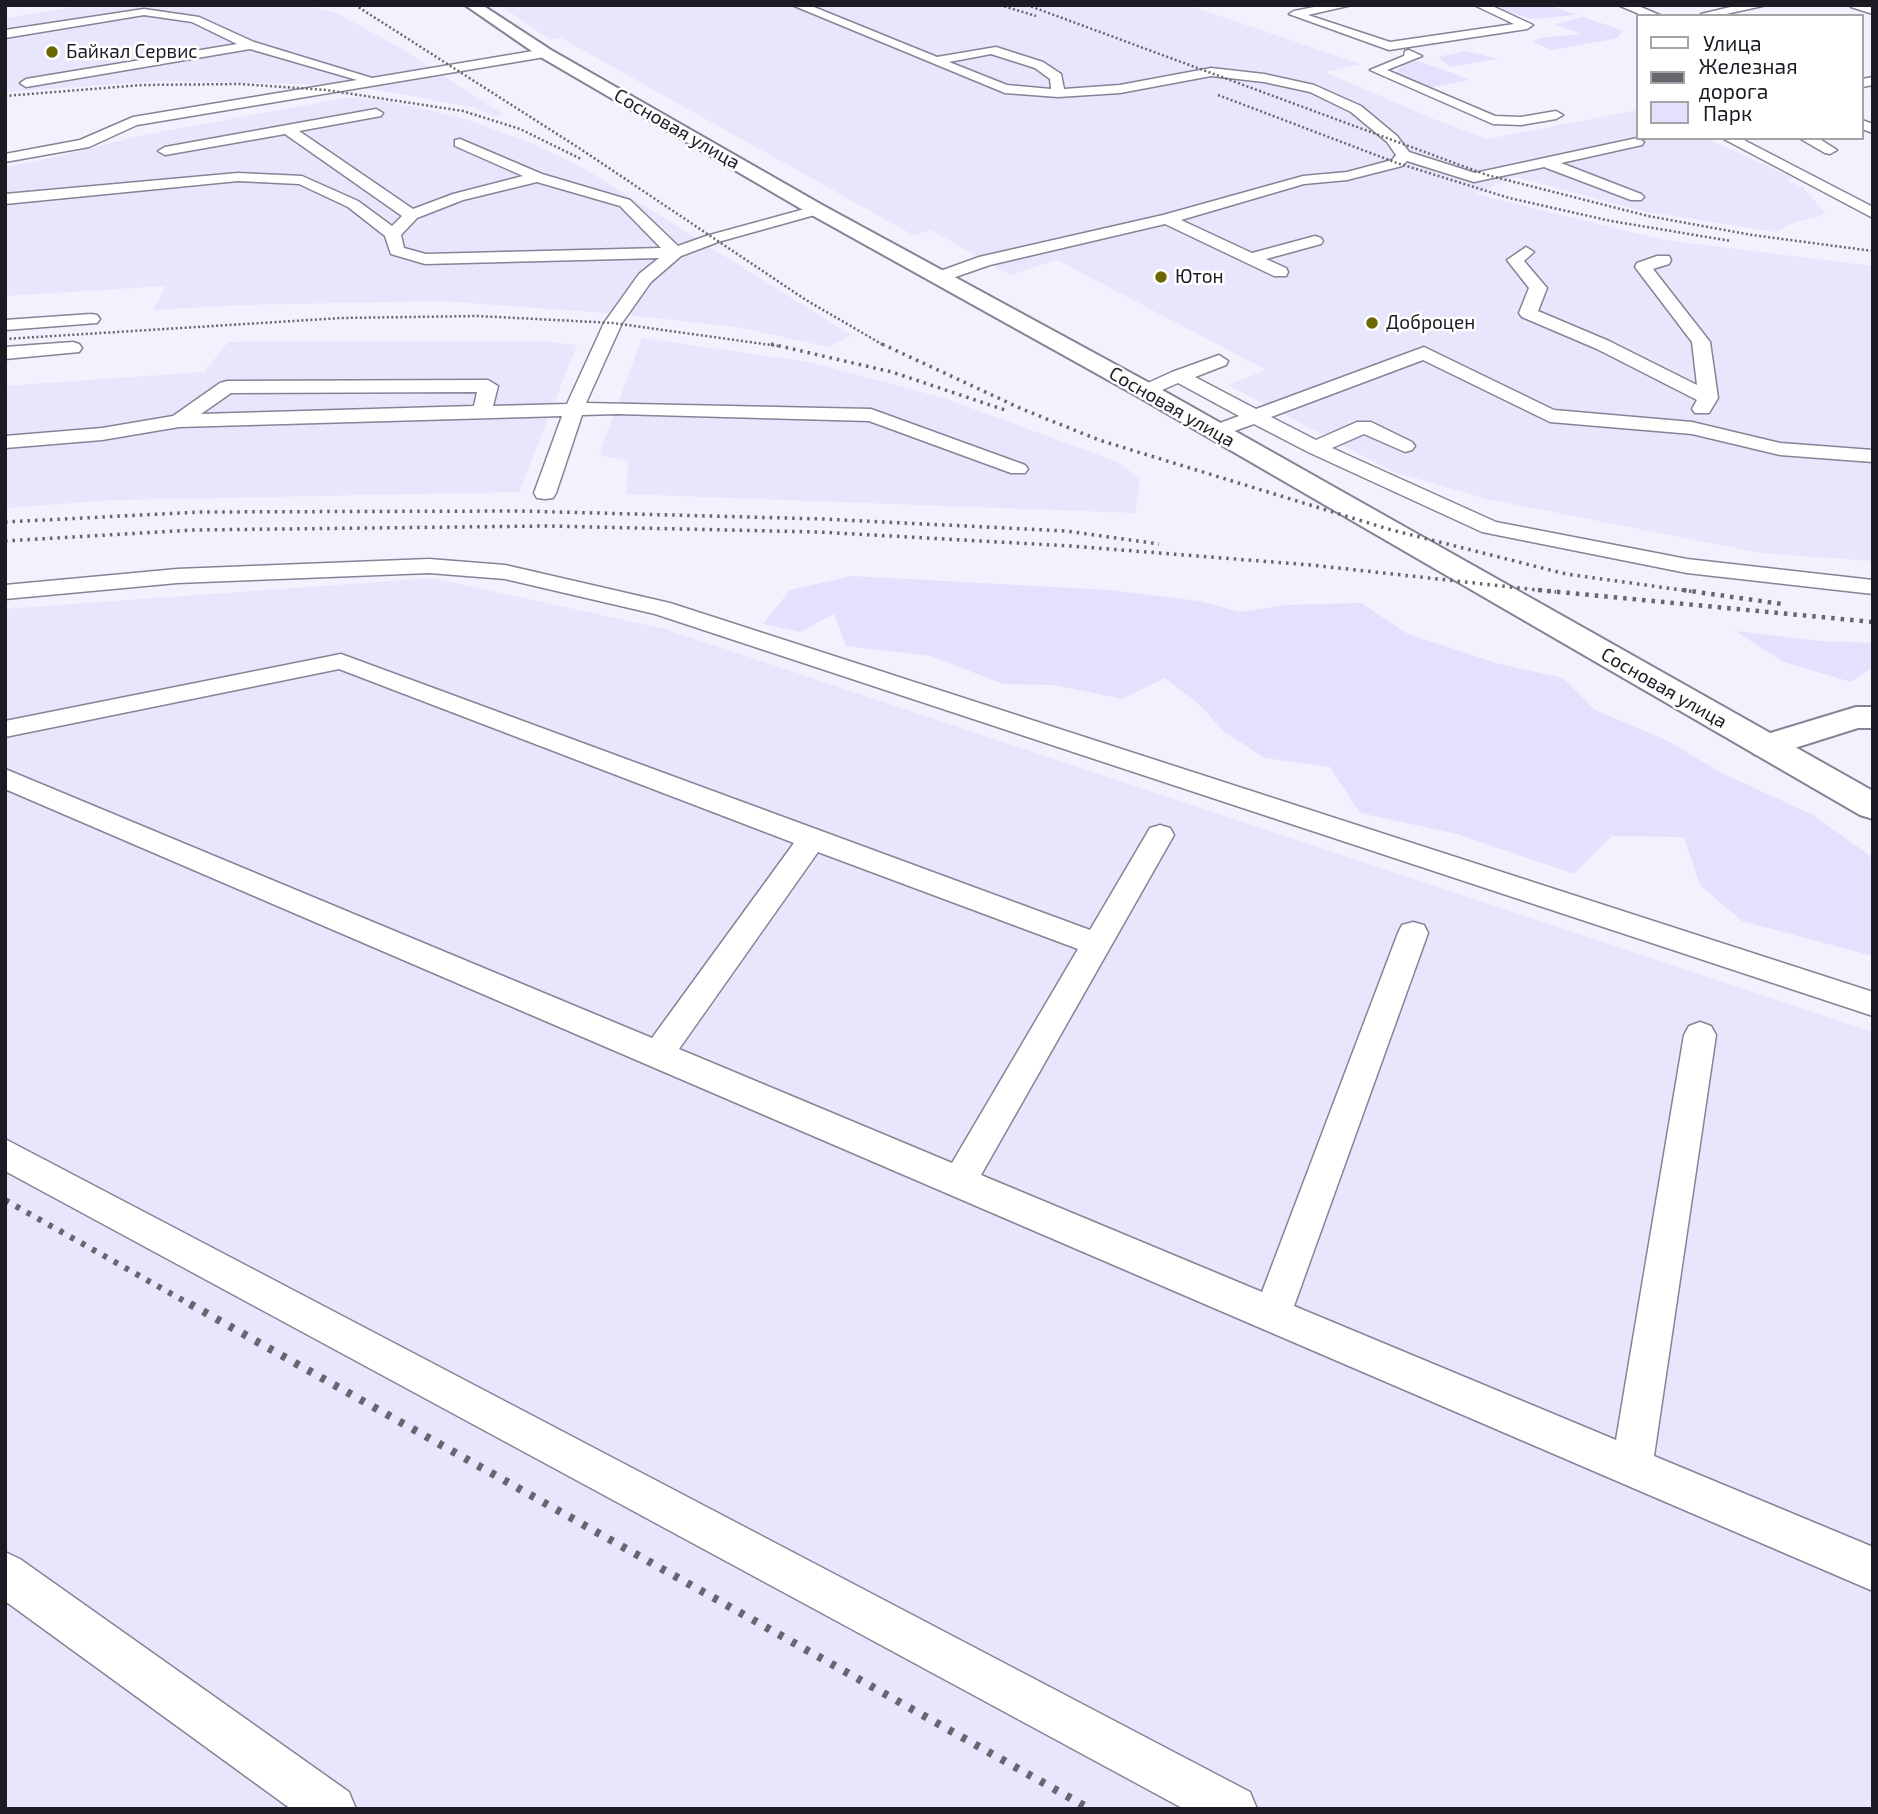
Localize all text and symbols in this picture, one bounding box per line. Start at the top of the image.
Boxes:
legend [1636,14,1864,140]
text: Улица [1703,30,1762,55]
place label: Байкал Сервис [66,41,198,63]
marker: Байкал Сервис [44,44,60,60]
text: Железная дорога [1699,53,1798,103]
street label: Сосновая улица [610,84,744,174]
text: Парк [1703,100,1752,125]
place label: Ютон [1175,266,1224,288]
marker: Ютон [1153,269,1169,285]
place label: Доброцен [1386,312,1475,334]
marker: Доброцен [1364,315,1380,331]
street label: Сосновая улица [1105,362,1239,452]
street label: Сосновая улица [1597,643,1731,733]

